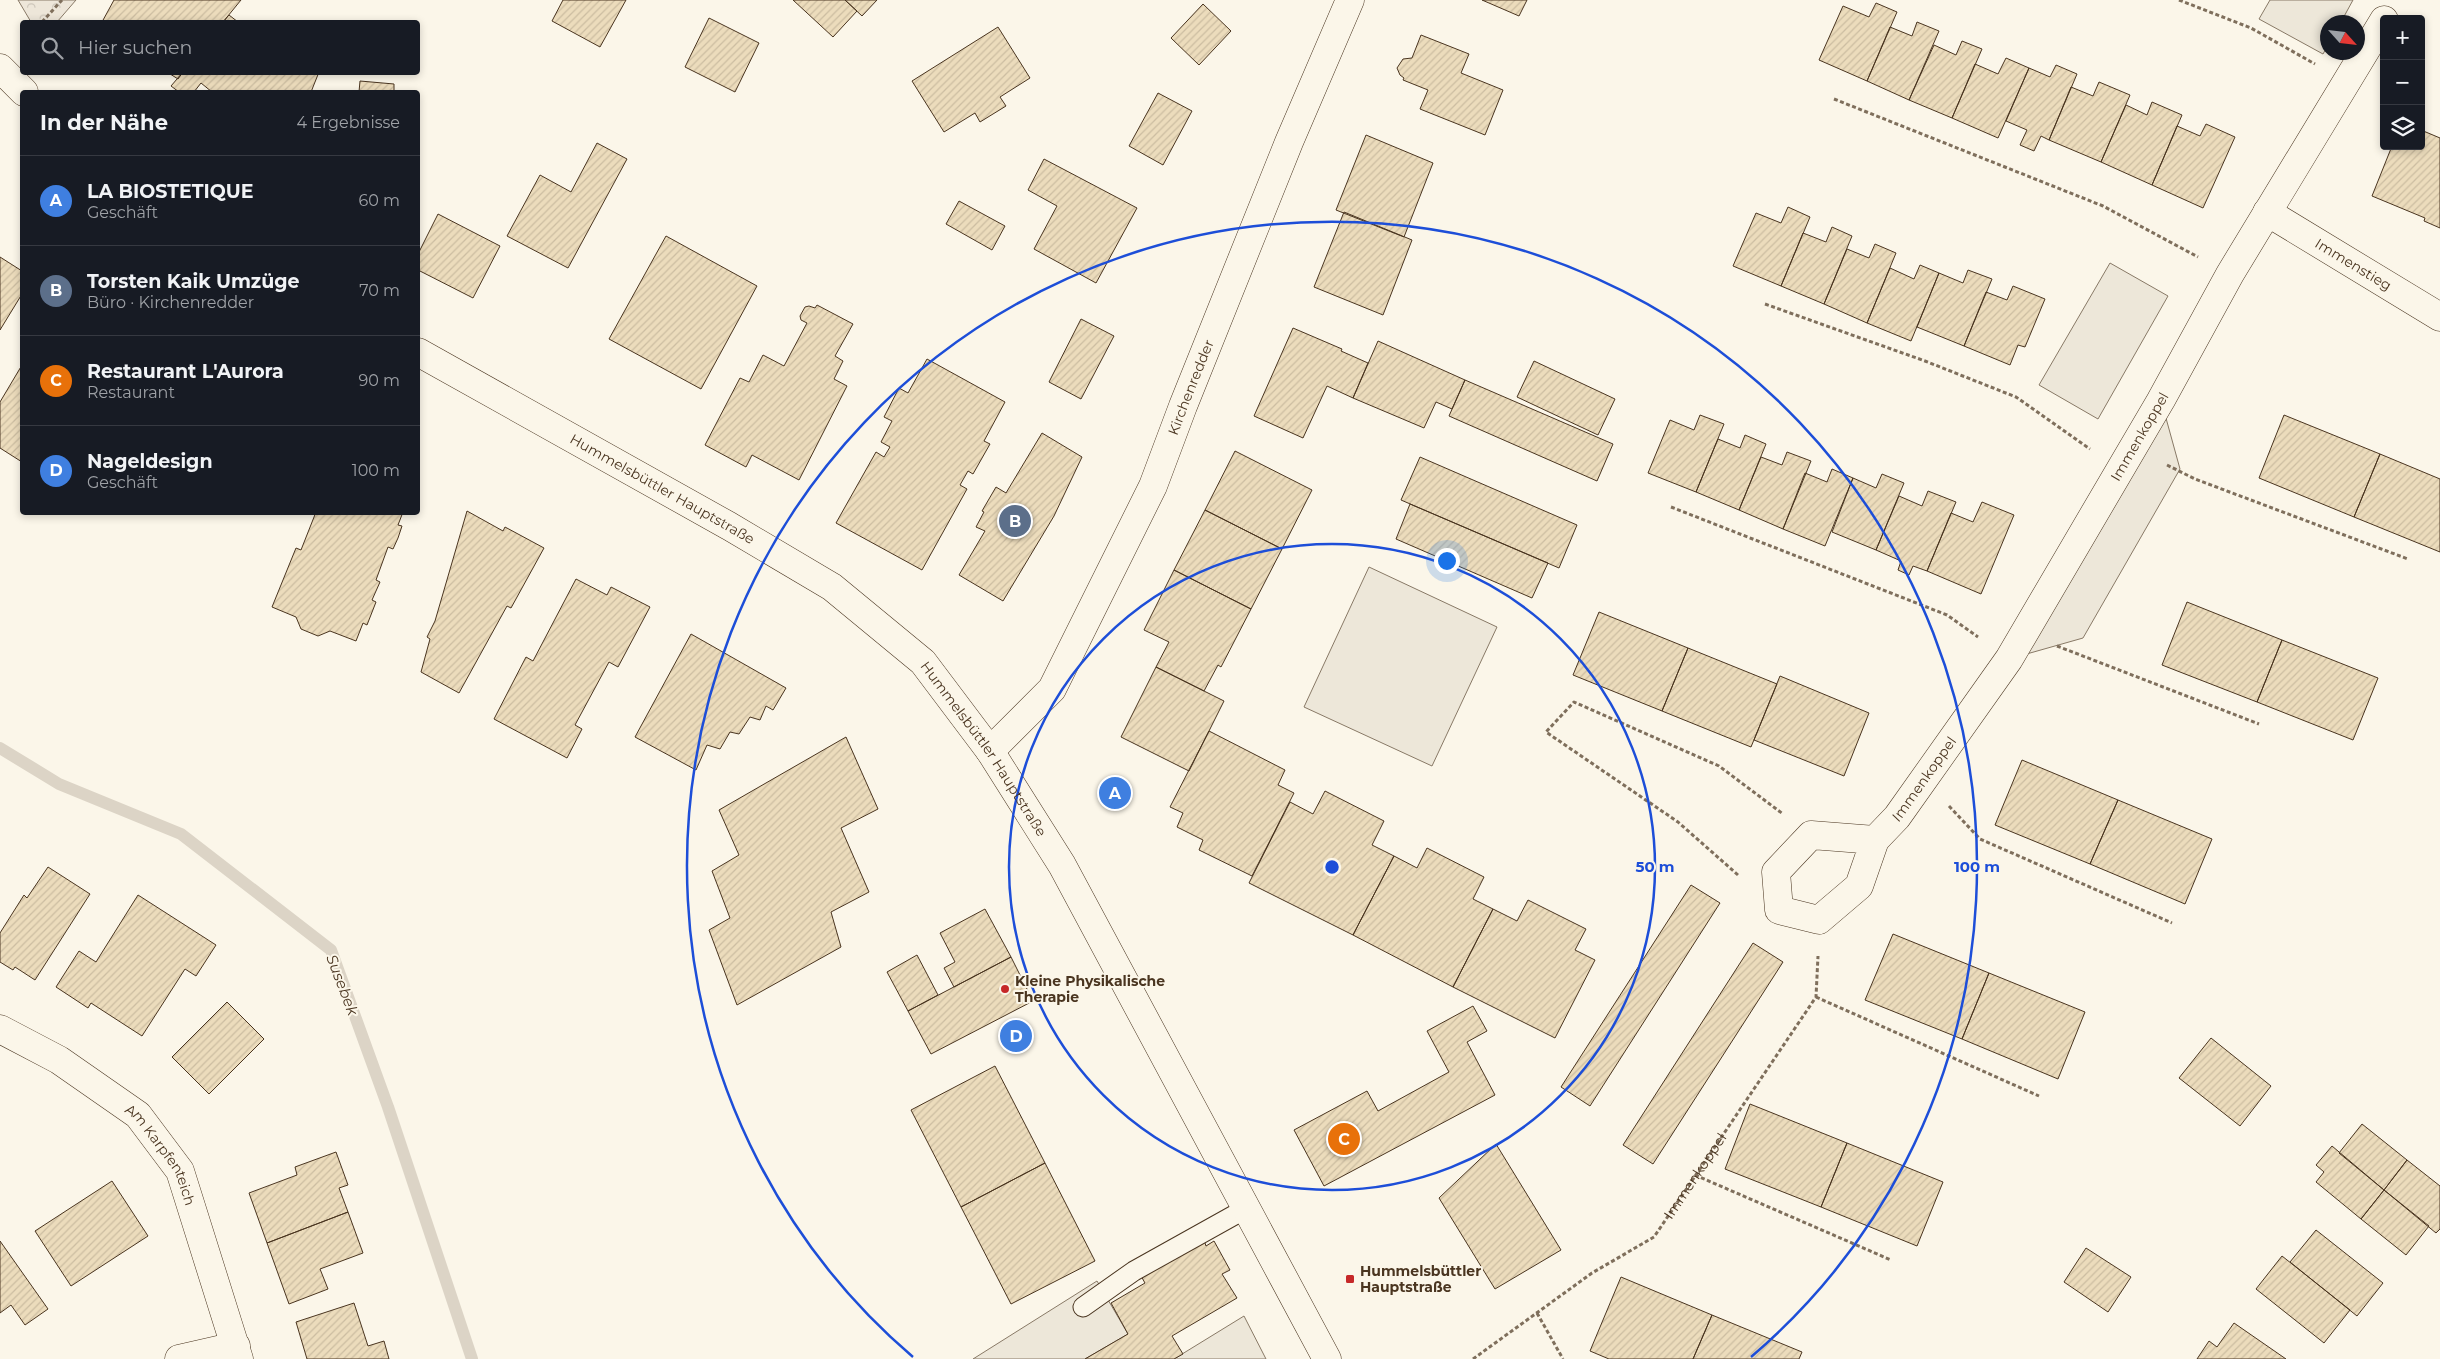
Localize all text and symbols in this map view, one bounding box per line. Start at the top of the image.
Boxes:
north arrow [2320,15,2365,60]
map controls [2380,15,2425,150]
button: + [2380,15,2425,60]
search box [20,20,420,75]
icon: search [38,34,66,62]
text: Hier suchen [78,36,192,59]
button: − [2380,60,2425,105]
button: layers [2380,105,2425,150]
text: In der Nähe [40,110,168,135]
text: 4 Ergebnisse [296,113,400,132]
text: LA BIOSTETIQUE [87,180,253,203]
text: A [50,191,62,210]
text: 60 m [358,191,400,210]
text: Geschäft [87,203,158,222]
street label: Immenstieg [2312,234,2395,294]
text: Torsten Kaik Umzüge [87,270,300,293]
text: B [50,281,62,300]
text: 70 m [359,281,400,300]
text: Büro · Kirchenredder [87,293,254,312]
street label: Kirchenredder [1164,337,1218,438]
text: Restaurant L'Aurora [87,360,284,383]
text: C [50,371,62,390]
text: 90 m [358,371,400,390]
text: Restaurant [87,383,175,402]
street label: Immenkoppel [2106,389,2173,484]
street label: Hummelsbüttler Hauptstraße [567,430,758,548]
text: Nageldesign [87,450,213,473]
text: D [49,461,63,480]
text: 100 m [352,461,400,480]
text: Geschäft [87,473,158,492]
pin: B [999,502,1031,540]
your location [1434,548,1460,574]
street label: Hummelsbüttler Hauptstraße [917,658,1051,840]
street label: Immenkoppel [1888,733,1960,826]
pin: A [1099,774,1131,812]
text: 50 m [1635,857,1675,876]
text: 100 m [1954,857,2000,876]
centre of rings [1323,858,1341,876]
water label: Susebek [322,952,363,1019]
place label: Kleine Physikalische Therapie [1015,972,1165,1006]
marker: Kleine Physikalische Therapie [999,983,1011,995]
pin: D [1000,1017,1032,1055]
street label: Am Karpfenteich [122,1100,199,1208]
pin: C [1328,1120,1360,1158]
street label: Immenkoppel [1660,1130,1731,1223]
place label: Hummelsbüttler Hauptstraße [1360,1262,1481,1296]
marker: Hummelsbüttler Hauptstraße [1344,1273,1356,1285]

